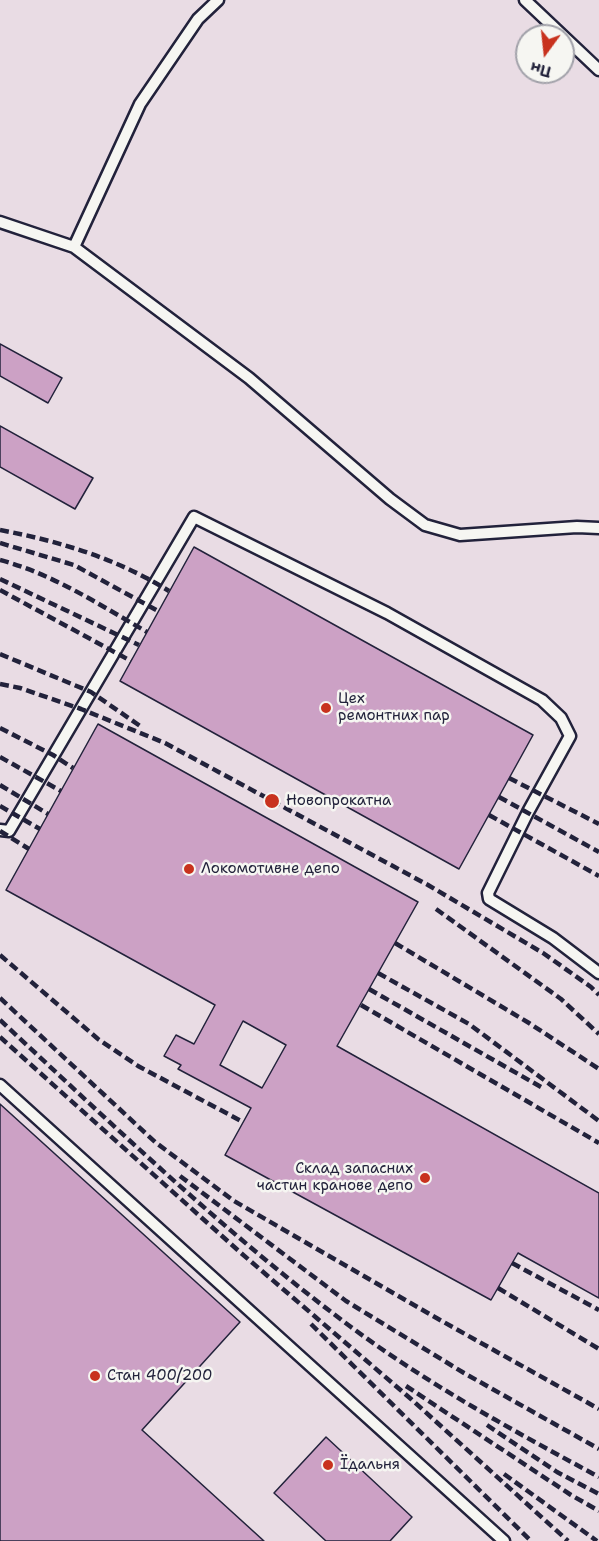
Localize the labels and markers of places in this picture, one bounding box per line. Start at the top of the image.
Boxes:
place label: Цех ремонтних пар [338,690,450,725]
marker: Цех ремонтних пар [319,701,333,715]
marker: Новопрокатна [263,792,281,810]
place label: Новопрокатна [286,792,391,810]
place label: Локомотивне депо [201,860,340,878]
marker: Локомотивне депо [182,862,196,876]
place label: Склад запасних частин кранове депо [257,1160,413,1195]
marker: Склад запасних частин кранове депо [418,1171,432,1185]
place label: Стан 400/200 [107,1367,213,1385]
marker: Стан 400/200 [88,1369,102,1383]
place label: Їдальня [340,1456,400,1474]
marker: Їдальня [321,1458,335,1472]

